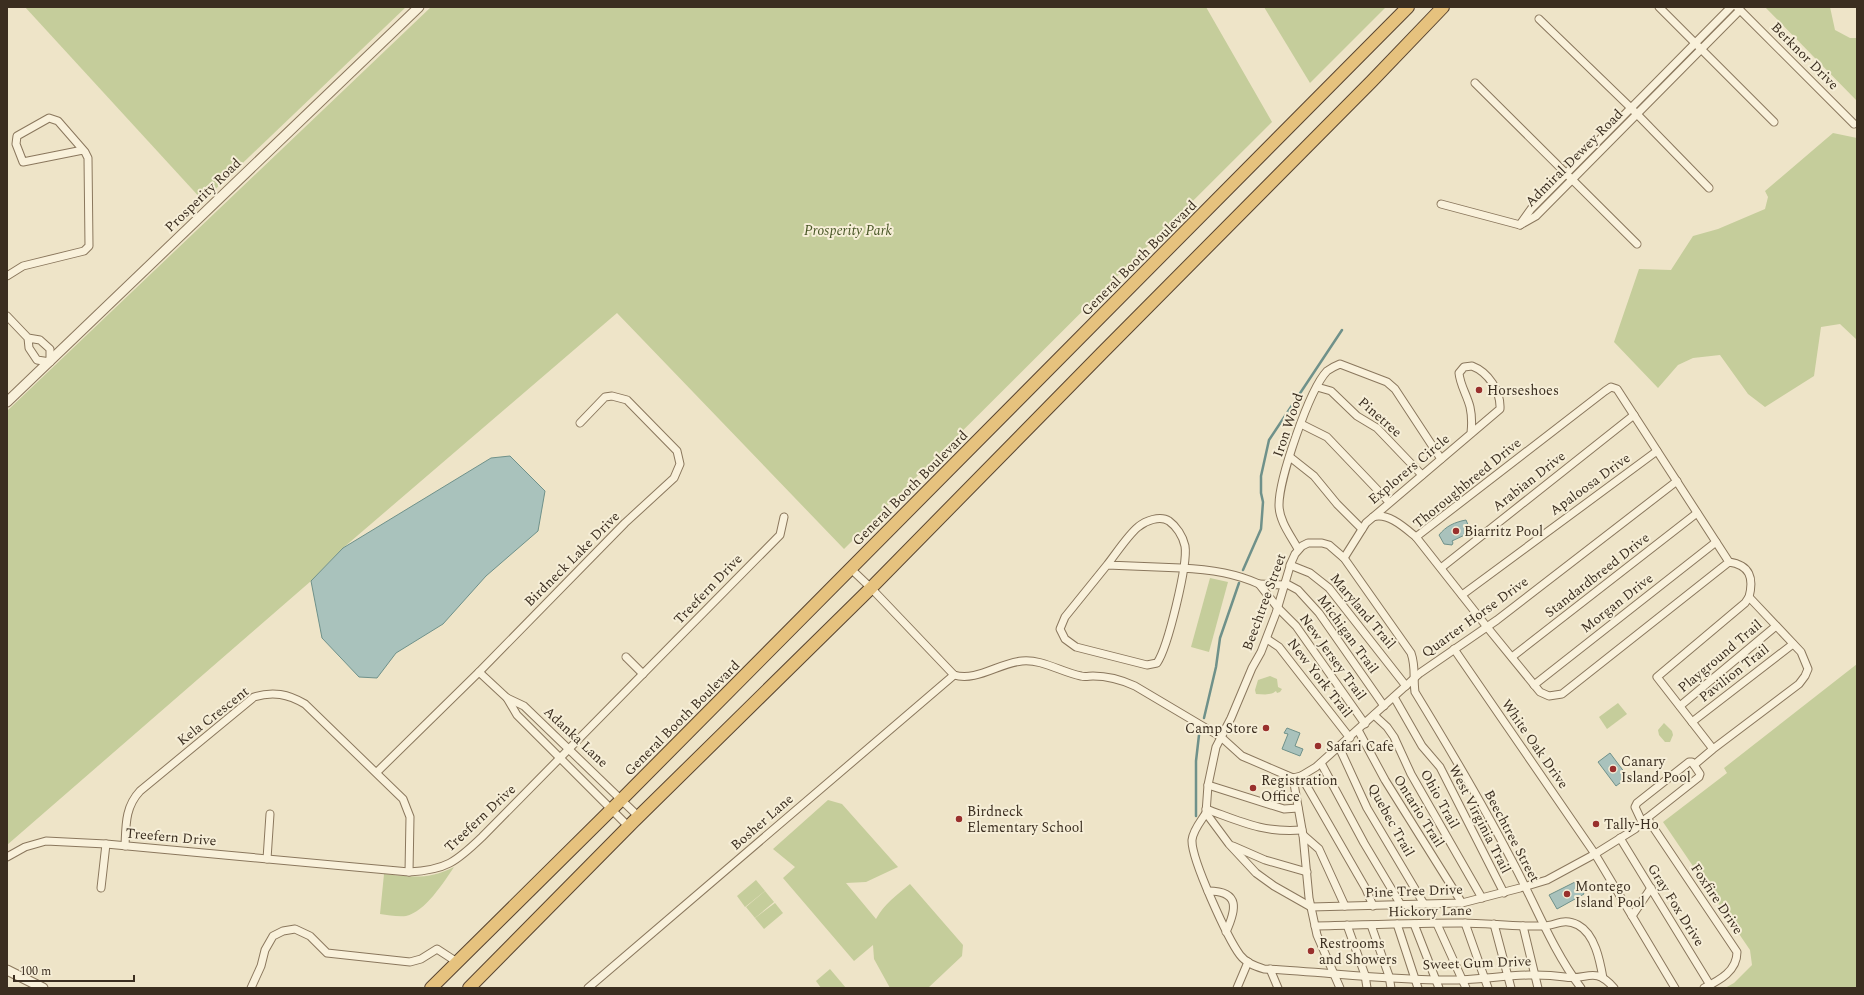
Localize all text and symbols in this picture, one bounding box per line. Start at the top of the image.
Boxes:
street label: Berknor Drive [1766,17,1844,95]
street label: Admiral Dewey Road [1520,104,1628,212]
street label: Prosperity Road [160,153,246,237]
street label: General Booth Boulevard [1076,195,1202,321]
park label: Prosperity Park [804,220,892,241]
place label: Horseshoes [1487,380,1559,401]
marker: Horseshoes [1474,385,1484,395]
street label: Iron Wood [1267,390,1309,460]
street label: Pinetree [1353,392,1407,442]
street label: General Booth Boulevard [847,425,973,551]
street label: Explorers Circle [1364,428,1455,509]
street label: Thoroughbreed Drive [1408,432,1526,533]
street label: Arabian Drive [1488,446,1570,516]
street label: Apaloosa Drive [1545,447,1635,520]
street label: Birdneck Lake Drive [519,506,625,612]
place label: Biarritz Pool [1464,521,1543,542]
marker: Biarritz Pool [1451,526,1461,536]
street label: Standardbreed Drive [1540,527,1654,623]
street label: Treefern Drive [669,549,747,629]
street label: Beechtree Street [1237,550,1291,654]
street label: Morgan Drive [1576,568,1658,638]
street label: Maryland Trail [1325,569,1401,653]
street label: Quarter Horse Drive [1417,571,1533,663]
street label: Michigan Trail [1312,590,1384,678]
street label: New Jersey Trail [1294,609,1372,705]
street label: Playground Trail [1673,614,1767,698]
street label: New York Trail [1282,634,1358,722]
street label: Pavilion Trail [1694,639,1774,707]
street label: General Booth Boulevard [619,655,745,781]
street label: Kela Crescent [173,681,253,751]
street label: White Oak Drive [1496,695,1574,793]
street label: Adanka Lane [539,701,613,773]
place label: Camp Store [1185,718,1258,739]
marker: Camp Store [1261,723,1271,733]
place label: Safari Cafe [1326,736,1394,757]
marker: Safari Cafe [1313,741,1323,751]
place label: Canary Island Pool [1621,751,1691,788]
street label: West Virginia Trail [1443,761,1517,877]
marker: Canary Island Pool [1608,764,1618,774]
street label: Ohio Trail [1415,766,1465,832]
place label: Registration Office [1261,770,1338,807]
street label: Ontario Trail [1388,771,1450,851]
street label: Treefern Drive [439,779,521,857]
street label: Quebec Trail [1362,780,1420,860]
marker: Registration Office [1248,783,1258,793]
street label: Beechtree Street [1479,786,1545,886]
street label: Bosher Lane [726,788,798,855]
place label: Birdneck Elementary School [967,801,1083,838]
marker: Birdneck Elementary School [954,814,964,824]
place label: Tally-Ho [1604,814,1659,835]
marker: Tally-Ho [1591,819,1601,829]
street label: Treefern Drive [125,823,218,851]
street label: Foxfire Drive [1685,859,1749,939]
street label: Gray Fox Drive [1642,860,1710,951]
place label: Montego Island Pool [1575,876,1645,913]
street label: Pine Tree Drive [1365,879,1463,903]
marker: Montego Island Pool [1562,889,1572,899]
street label: Hickory Lane [1388,900,1472,922]
place label: Restrooms and Showers [1319,933,1397,970]
marker: Restrooms and Showers [1306,946,1316,956]
street label: Sweet Gum Drive [1422,951,1532,975]
scale bar [14,957,134,983]
text: 100 m [20,962,51,981]

